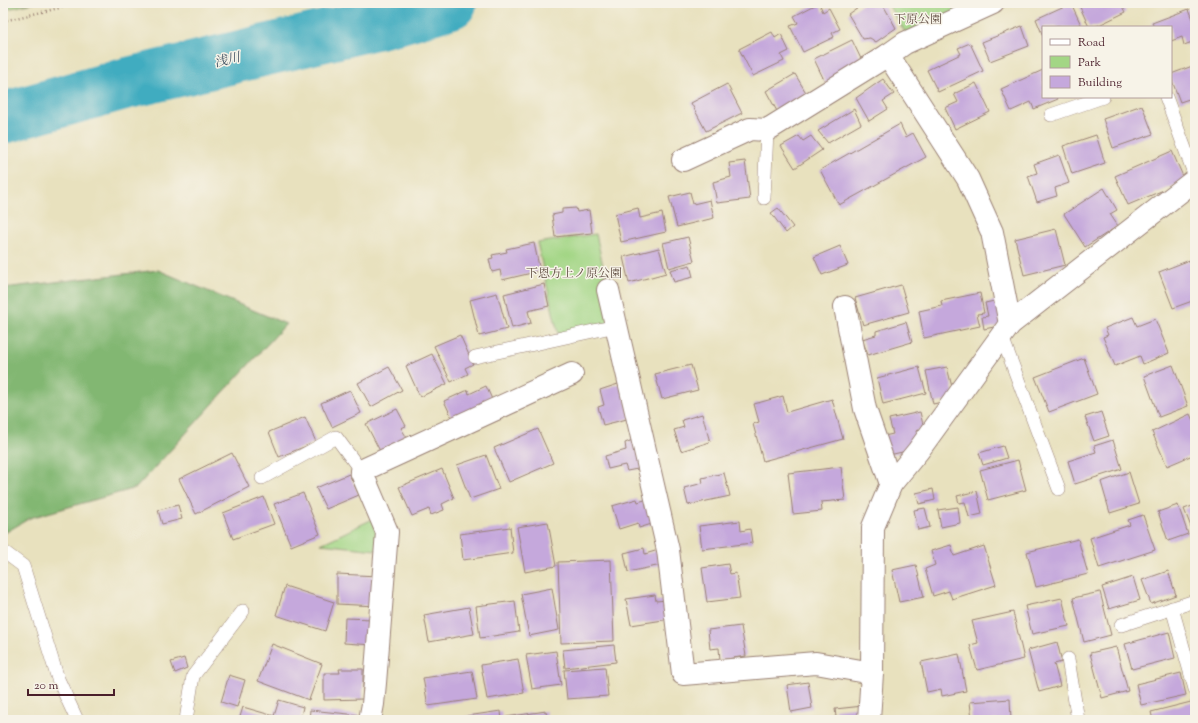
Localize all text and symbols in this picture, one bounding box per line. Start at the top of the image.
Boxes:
park label: 下原公園 [894,11,942,29]
legend [1042,26,1172,98]
text: Road [1078,34,1105,52]
water label: 浅川 [213,49,244,73]
text: Park [1078,54,1101,72]
text: Building [1078,74,1122,92]
park label: 下恩方上ノ原公園 [526,265,622,283]
scale bar [28,671,114,697]
text: 20 m [34,677,59,695]

